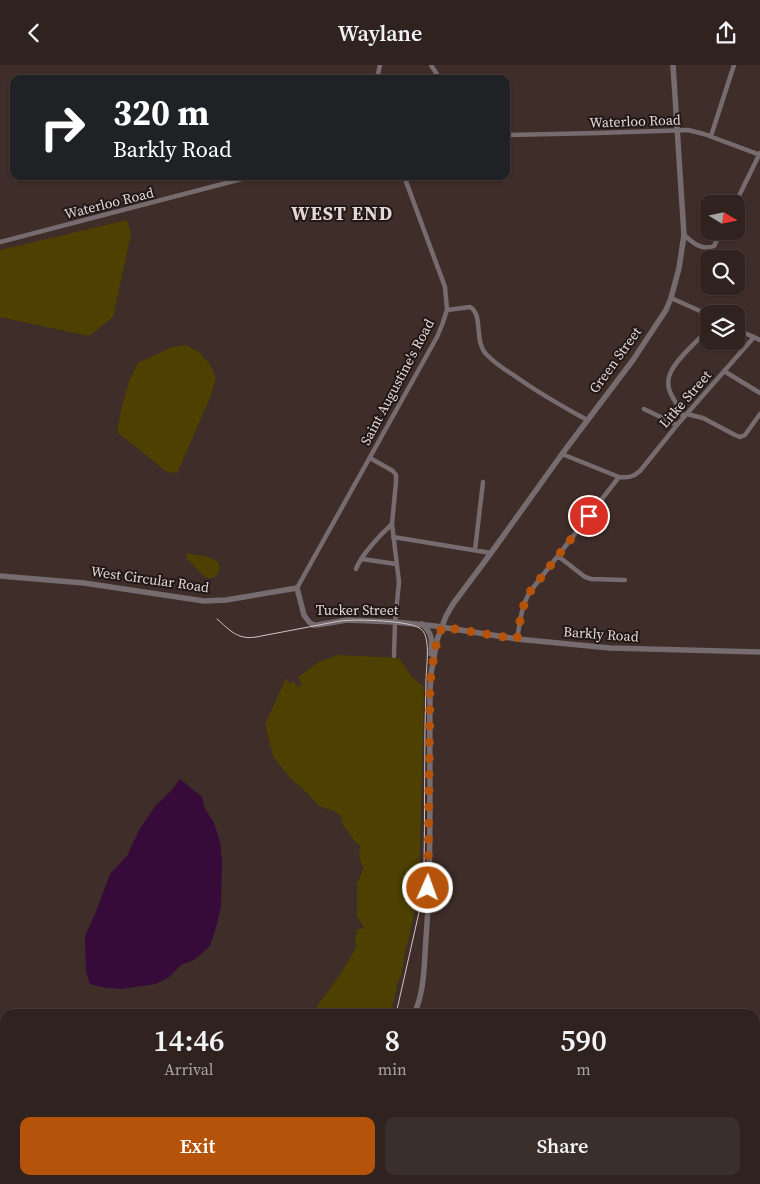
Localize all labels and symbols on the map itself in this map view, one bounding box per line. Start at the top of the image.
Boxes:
street label: Waterloo Road [589,109,681,133]
street label: Waterloo Road [62,182,156,224]
north arrow [700,195,745,240]
district label: WEST END [291,200,393,226]
street label: Saint Augustine's Road [355,315,439,449]
street label: Green Street [584,322,646,397]
street label: Litke Street [654,365,716,432]
pin [568,495,610,537]
street label: West Circular Road [90,561,211,597]
street label: Tucker Street [316,600,399,620]
street label: Barkly Road [563,621,639,647]
position arrow [401,861,453,913]

